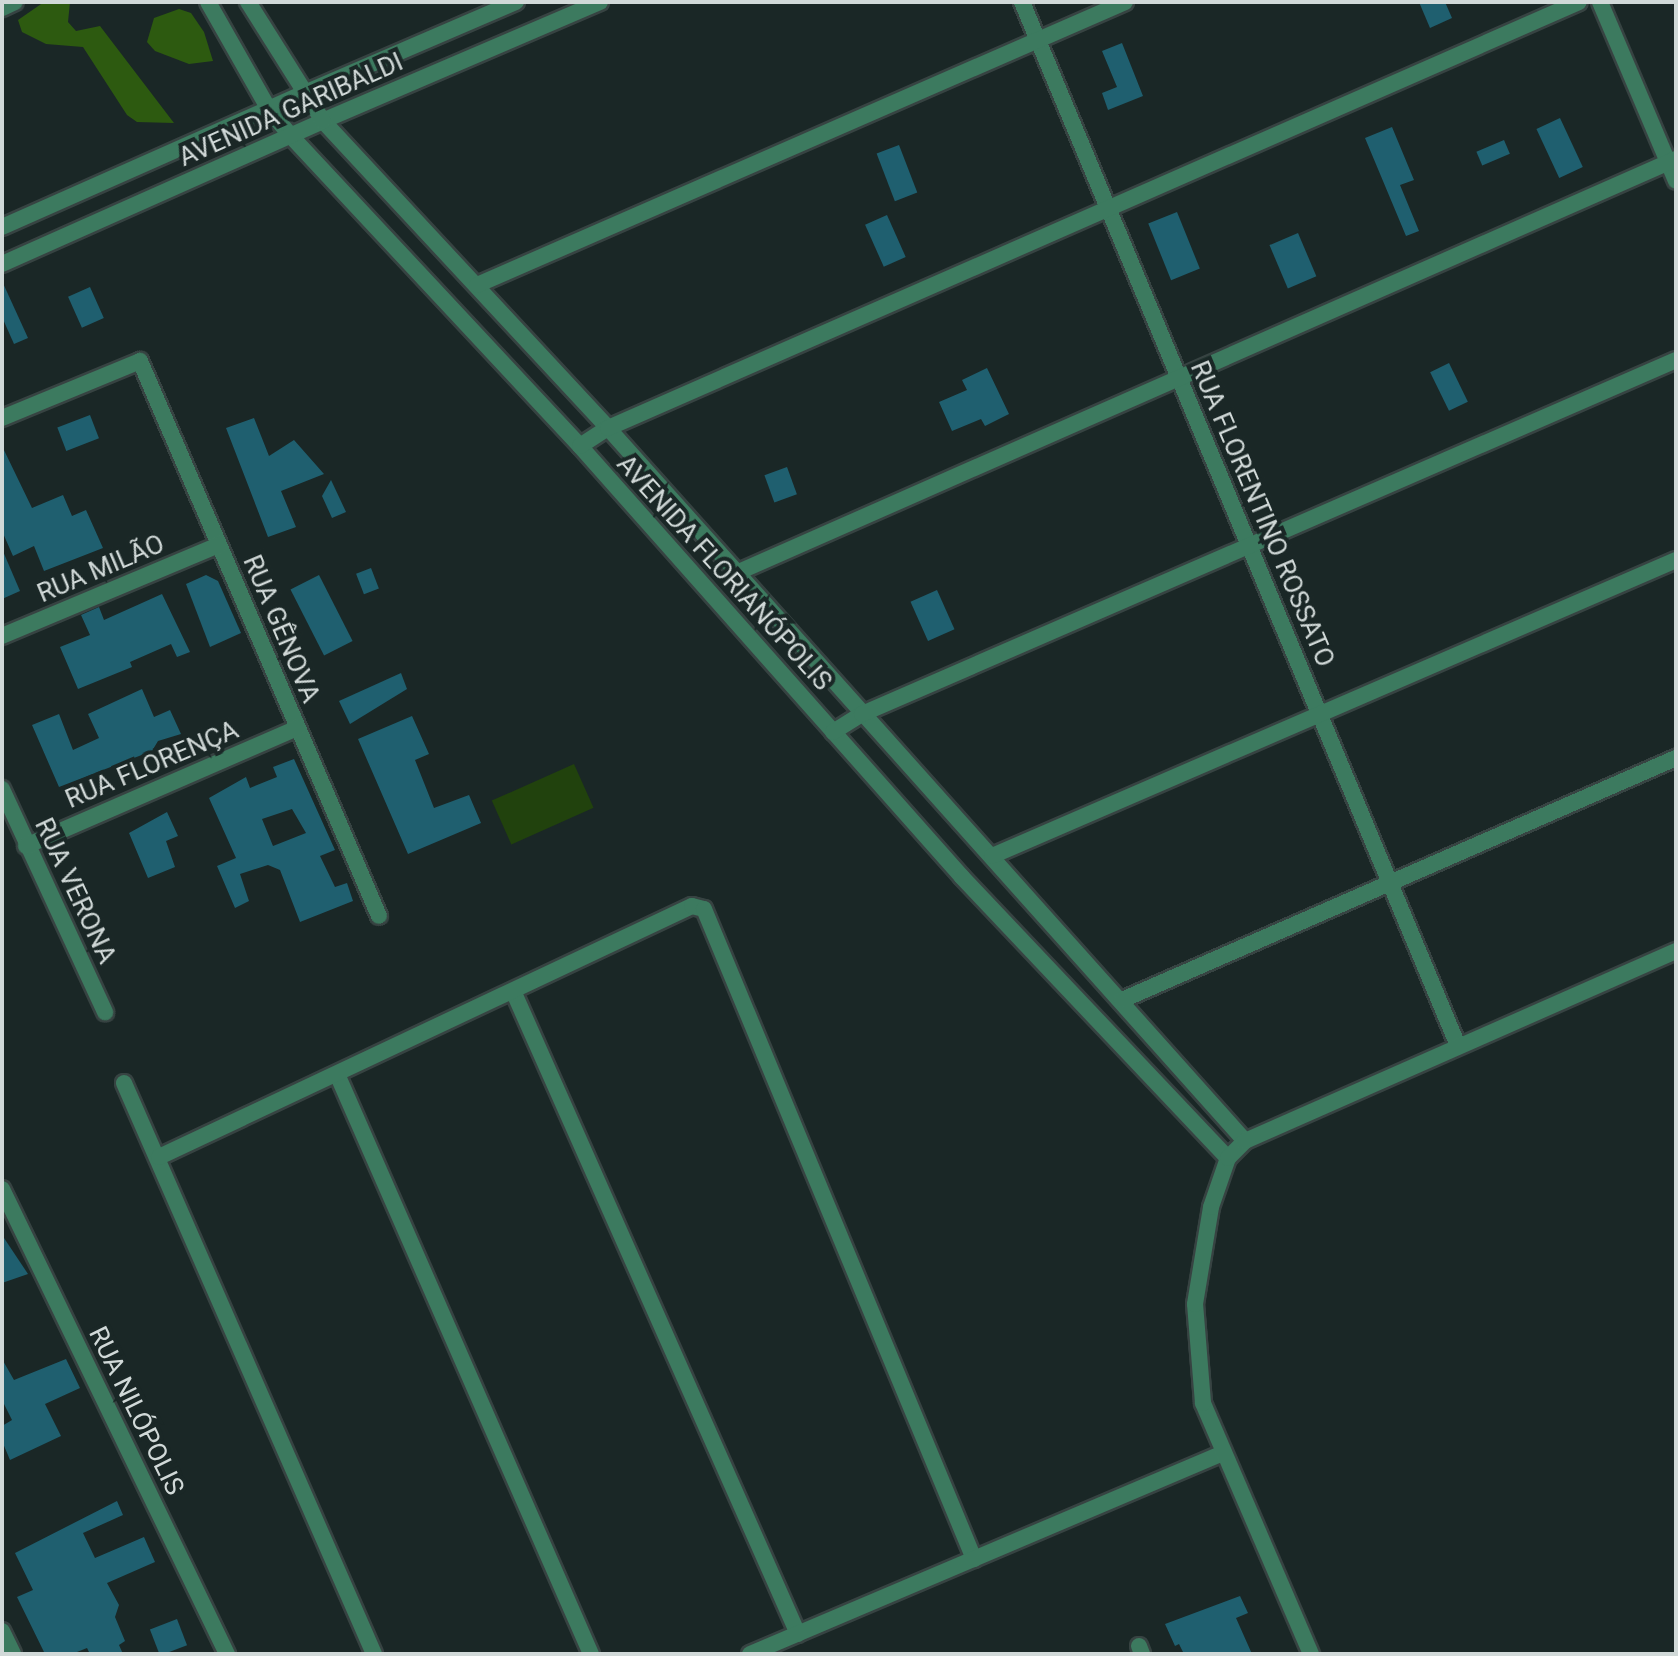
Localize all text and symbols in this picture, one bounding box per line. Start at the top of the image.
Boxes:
street label: AVENIDA GARIBALDI [174,47,408,173]
street label: RUA FLORENTINO ROSSATO [1183,356,1341,672]
street label: AVENIDA FLORIANÓPOLIS [610,449,838,697]
street label: RUA MILÃO [33,528,169,610]
street label: RUA GÊNOVA [236,551,326,707]
street label: RUA FLORENÇA [61,715,243,815]
street label: RUA VERONA [28,813,122,969]
street label: RUA NILÓPOLIS [82,1322,190,1500]

